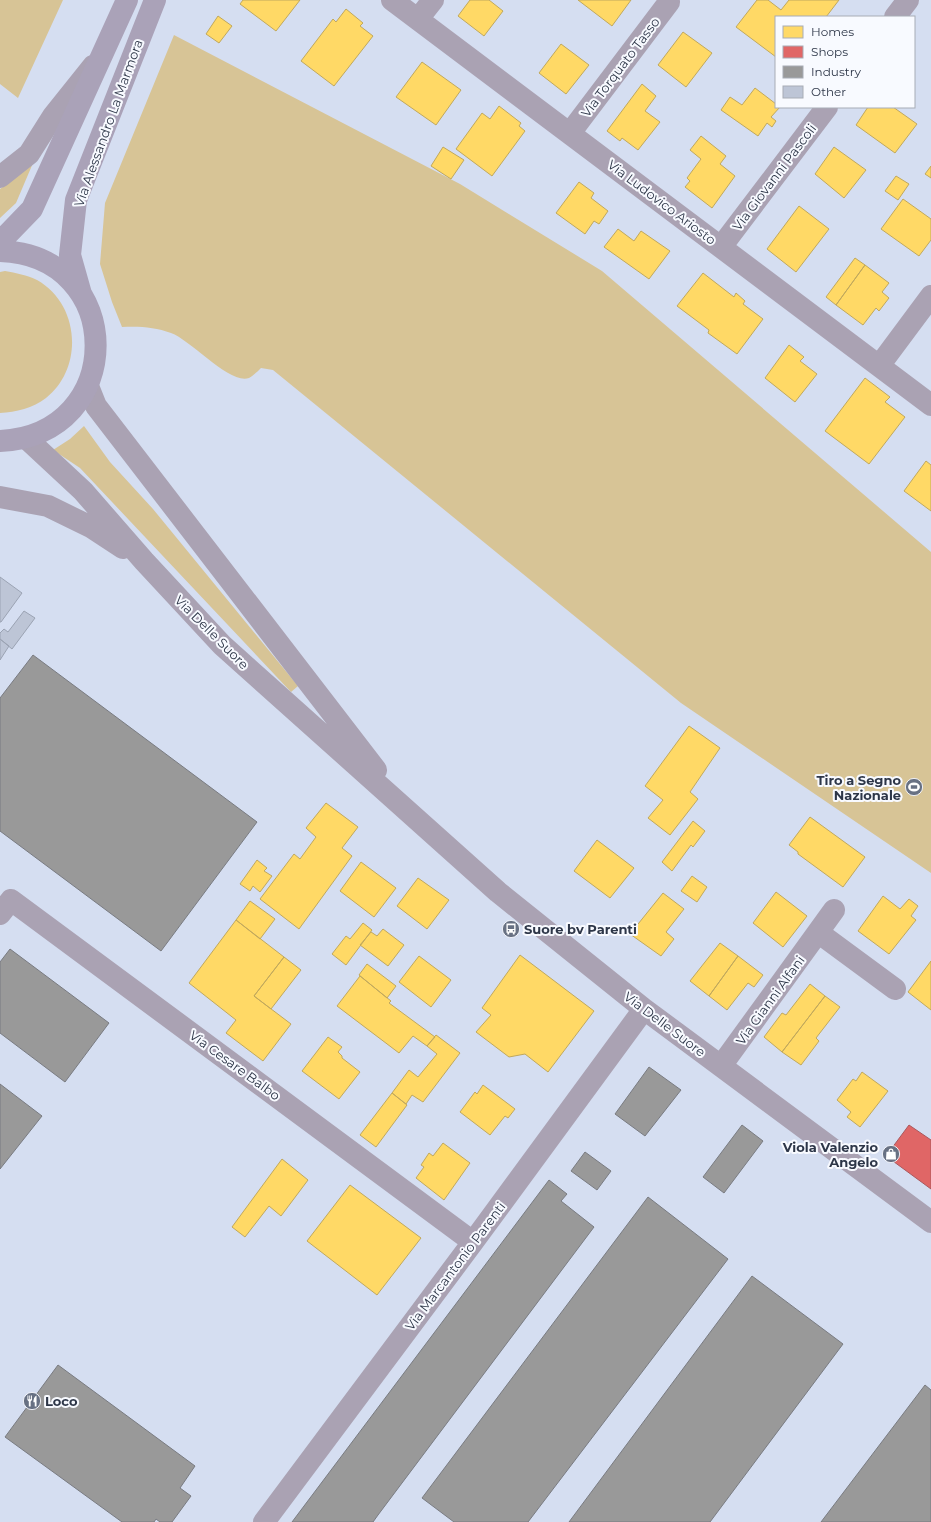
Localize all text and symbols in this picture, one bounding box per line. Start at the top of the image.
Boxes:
street label: Via Torquato Tasso [577,14,663,120]
legend [775,16,915,108]
text: Homes [811,24,854,39]
street label: Via Alessandro La Marmora [70,37,146,209]
text: Shops [811,44,848,59]
text: Industry [811,64,861,79]
text: Other [811,84,846,99]
street label: Via Giovanni Pascoli [729,121,819,233]
street label: Via Ludovico Ariosto [605,156,719,248]
street label: Via Delle Suore [172,592,252,672]
place label: Tiro a Segno Nazionale [817,772,901,803]
sports icon: Tiro a Segno Nazionale [904,777,924,797]
bus stop icon: Suore bv Parenti [501,919,521,939]
place label: Suore bv Parenti [524,921,637,937]
street label: Via Gianni Alfani [732,952,808,1048]
street label: Via Delle Suore [621,988,709,1060]
street label: Via Cesare Balbo [186,1027,284,1103]
place label: Viola Valenzio Angelo [782,1139,878,1170]
shop icon: Viola Valenzio Angelo [881,1144,901,1164]
street label: Via Marcantonio Parenti [401,1199,509,1333]
restaurant icon: Loco [22,1391,42,1411]
place label: Loco [45,1393,78,1409]

